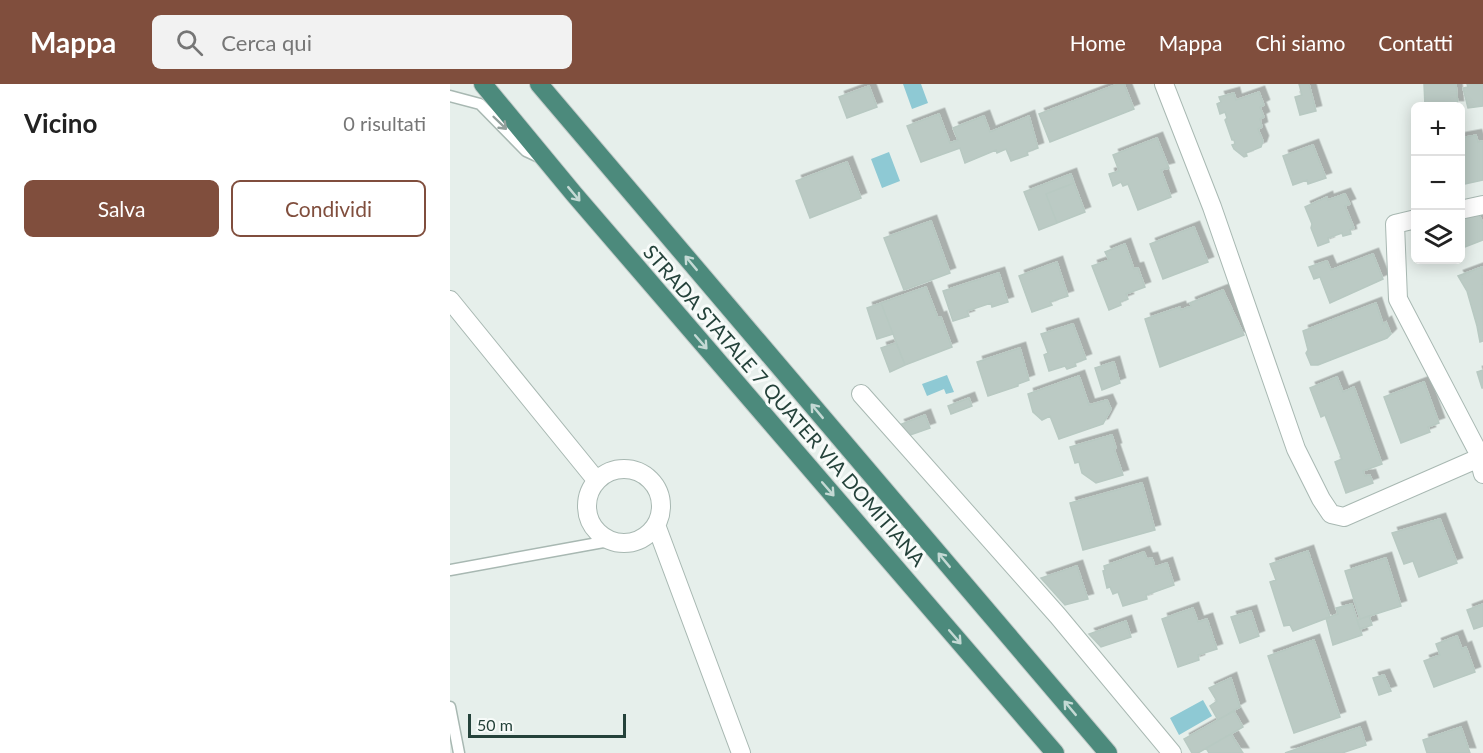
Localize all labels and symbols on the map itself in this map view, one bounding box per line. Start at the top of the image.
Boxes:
one-way arrow [492,115,507,130]
one-way arrow [567,186,580,202]
street label: STRADA STATALE 7 QUATER VIA DOMITIANA [639,240,931,571]
one-way arrow [684,256,698,271]
one-way arrow [694,334,708,349]
one-way arrow [810,404,824,419]
one-way arrow [821,481,835,496]
one-way arrow [937,552,950,568]
one-way arrow [948,629,962,644]
one-way arrow [1063,701,1077,716]
scale bar [468,711,626,738]

